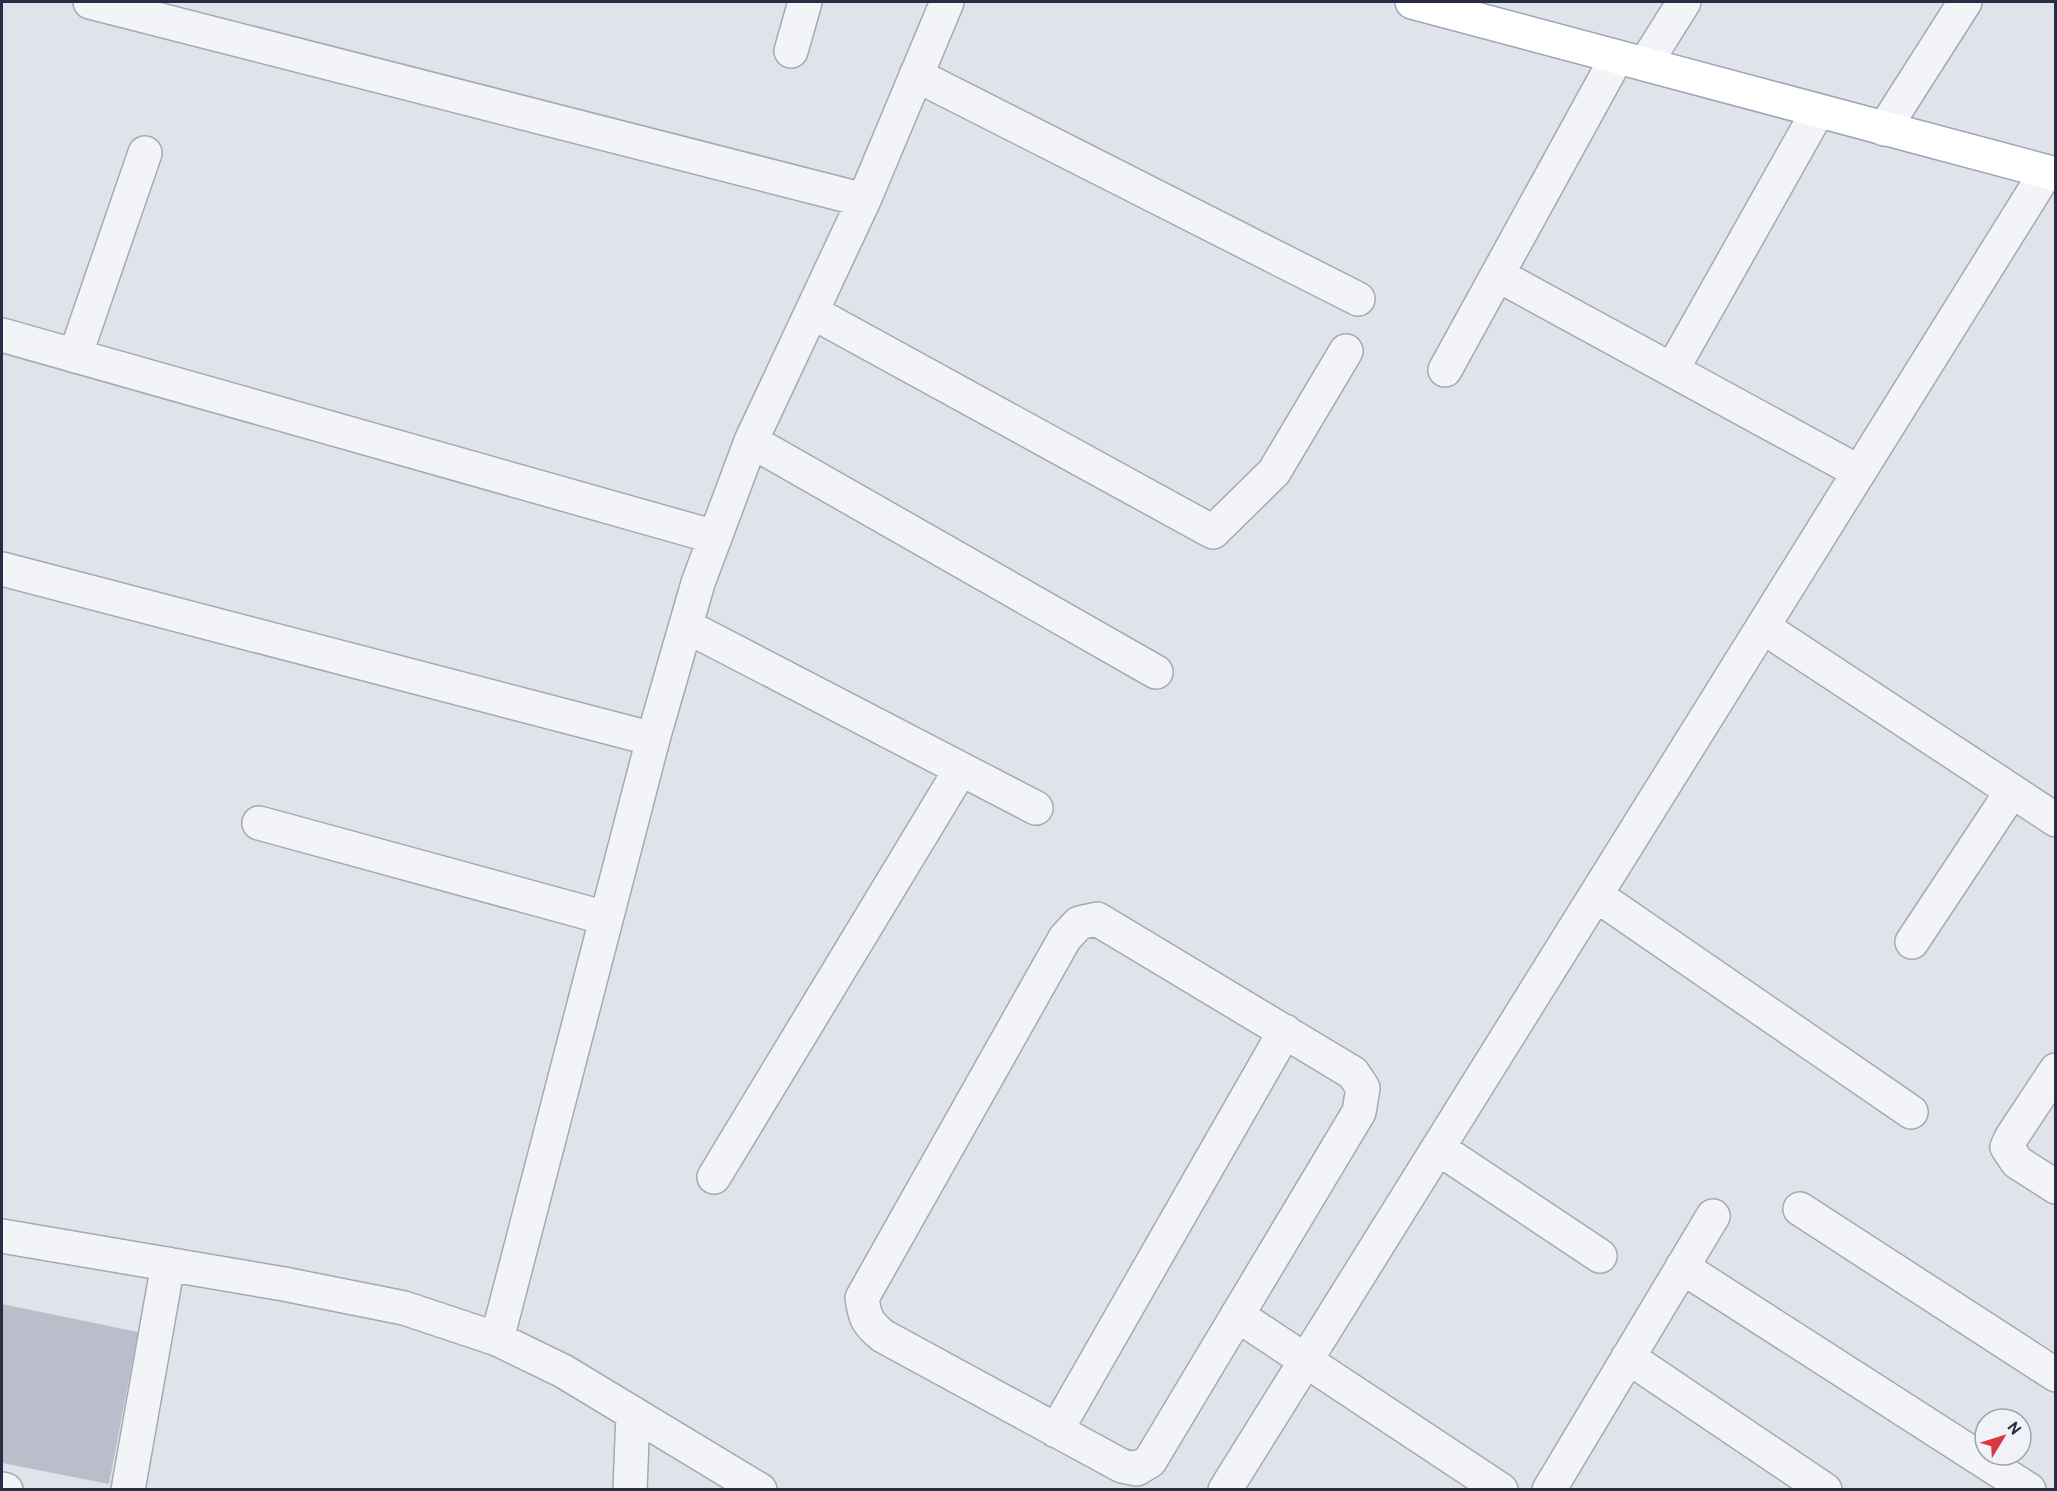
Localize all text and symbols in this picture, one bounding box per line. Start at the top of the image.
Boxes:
north arrow [1973,1407,2033,1467]
text: N [2002,1418,2025,1440]

